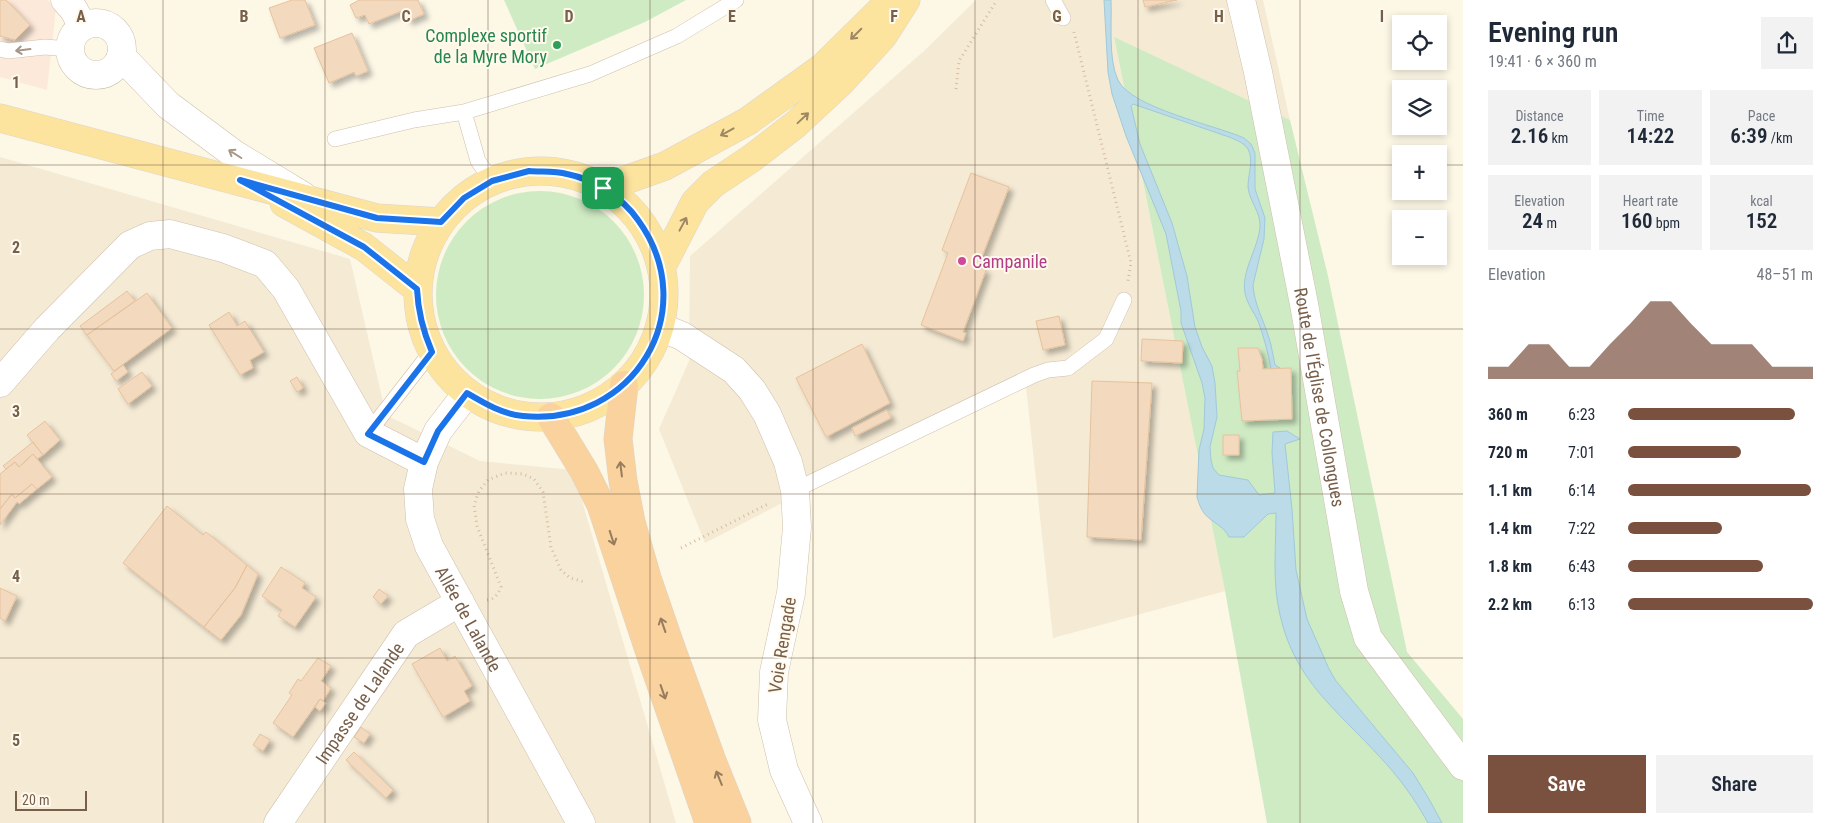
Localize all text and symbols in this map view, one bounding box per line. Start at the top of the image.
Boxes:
text: A [76,7,86,26]
text: B [240,7,249,26]
text: C [401,7,411,26]
text: D [564,7,574,26]
text: E [728,7,736,26]
text: F [890,7,898,26]
text: G [1052,7,1062,26]
text: H [1214,7,1224,26]
text: I [1380,7,1384,26]
map controls [1392,15,1447,265]
button: locate [1392,15,1447,70]
text: Evening run [1488,16,1618,49]
button: share [1761,17,1813,69]
place label: Complexe sportif de la Myre Mory [425,25,547,67]
one-way arrow [851,28,863,40]
marker: Complexe sportif de la Myre Mory [551,39,563,51]
one-way arrow [15,45,31,55]
text: 19:41 · 6 × 360 m [1488,52,1597,71]
text: 1 [12,73,20,92]
button: layers [1392,80,1447,135]
text: Distance [1515,108,1564,124]
text: Time [1637,108,1664,124]
text: Pace [1748,108,1775,124]
one-way arrow [797,112,809,124]
text: 2.16 [1511,124,1548,148]
text: 14:22 [1627,124,1674,148]
text: 6:39 [1730,124,1767,148]
one-way arrow [720,127,735,137]
text: km [1548,130,1568,146]
text: /km [1767,130,1793,146]
button: + [1392,145,1447,200]
one-way arrow [229,149,243,159]
pin [582,167,624,209]
icon: arrive [589,174,617,202]
text: Elevation [1514,193,1565,209]
text: Heart rate [1623,193,1678,209]
text: kcal [1750,193,1773,209]
text: 24 [1522,209,1543,233]
text: 160 [1621,209,1653,233]
text: 152 [1746,209,1777,233]
button: − [1392,210,1447,265]
text: m [1543,215,1557,231]
text: bpm [1653,215,1680,231]
one-way arrow [679,217,688,232]
text: 2 [12,238,20,257]
place label: Campanile [972,251,1047,272]
marker: Campanile [956,255,968,267]
text: Elevation [1488,265,1546,284]
text: 48–51 m [1757,265,1813,284]
street label: Route de l’Église de Collongues [1290,286,1350,508]
text: 3 [12,402,20,421]
text: 360 m [1488,405,1528,424]
text: 6:23 [1568,405,1595,424]
text: 720 m [1488,443,1528,462]
text: 7:01 [1568,443,1595,462]
one-way arrow [616,461,626,477]
text: 1.1 km [1488,481,1532,500]
text: 6:14 [1568,481,1595,500]
text: 1.4 km [1488,519,1532,538]
text: 7:22 [1568,519,1595,538]
one-way arrow [607,530,617,546]
text: 1.8 km [1488,557,1532,576]
text: 6:43 [1568,557,1595,576]
street label: Allée de Lalande [432,562,506,675]
text: 4 [12,567,20,586]
street label: Voie Rengade [764,595,800,695]
text: 2.2 km [1488,595,1532,614]
text: 6:13 [1568,595,1595,614]
one-way arrow [658,618,667,633]
street label: Impasse de Lalande [311,638,408,768]
one-way arrow [659,684,668,699]
text: 5 [12,731,20,750]
button: Save [1488,755,1646,813]
button: Share [1656,755,1813,813]
one-way arrow [714,771,723,786]
scale bar [15,788,88,811]
text: 20 m [22,792,50,808]

